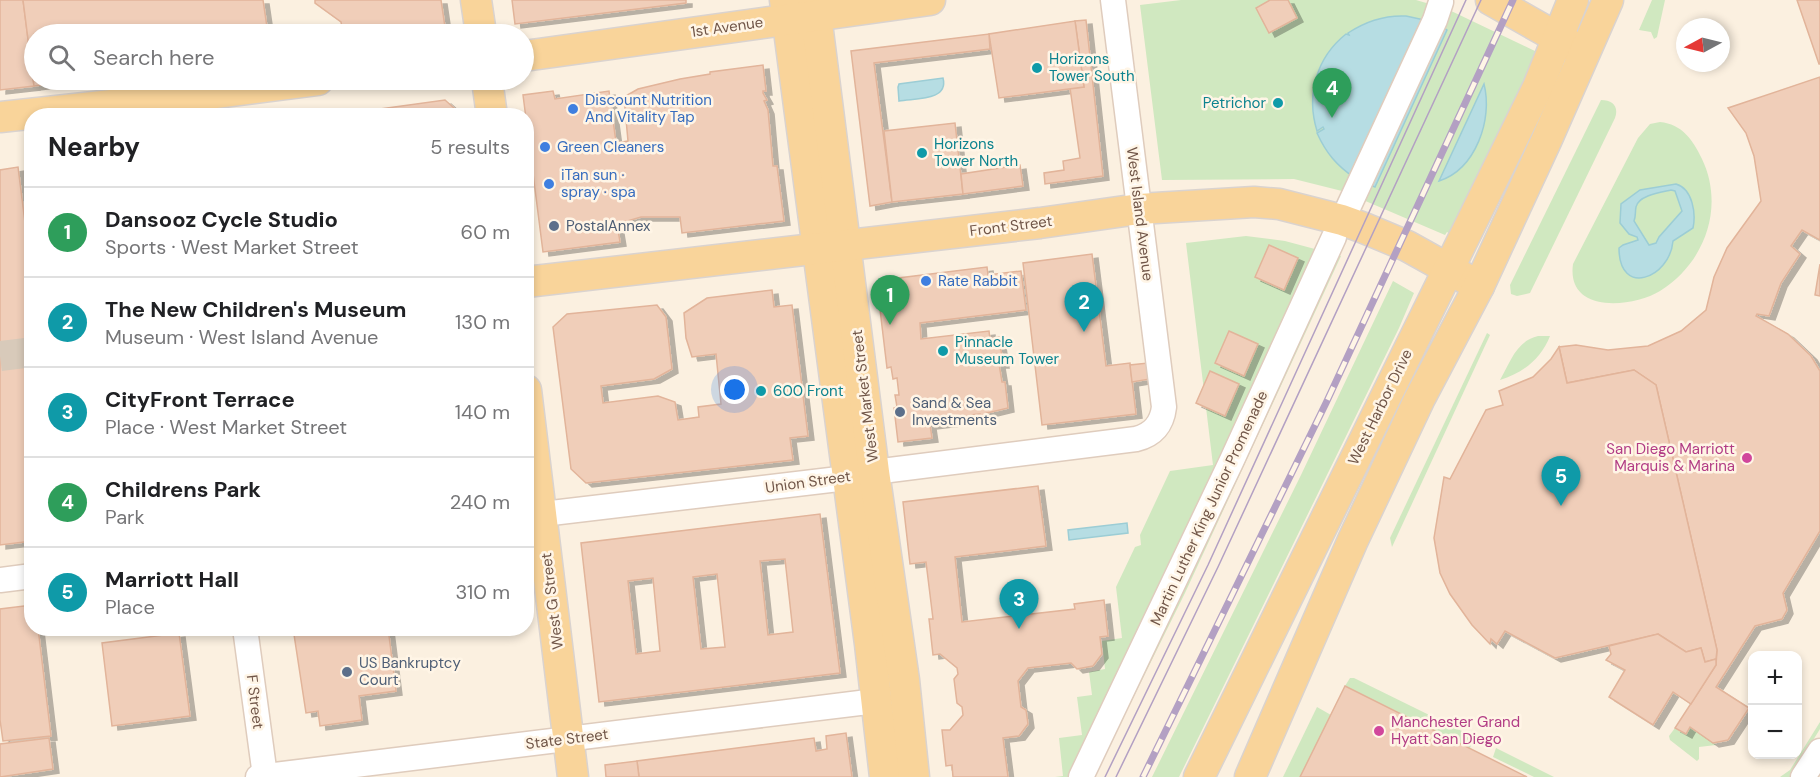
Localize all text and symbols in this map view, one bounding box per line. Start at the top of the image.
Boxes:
street label: 1st Avenue [690,12,764,42]
north arrow [1676,18,1730,72]
search box [24,24,534,90]
icon: search [45,41,78,74]
text: Search here [93,43,214,72]
place label: Horizons Tower South [1049,49,1135,86]
marker: Horizons Tower South [1030,61,1044,75]
pin: 4 [1312,68,1352,118]
place label: Discount Nutrition And Vitality Tap [585,90,712,127]
place label: Petrichor [1203,93,1266,113]
marker: Petrichor [1271,96,1285,110]
marker: Discount Nutrition And Vitality Tap [566,102,580,116]
text: Nearby [48,130,140,164]
text: 5 results [430,134,510,160]
place label: Horizons Tower North [934,134,1018,171]
place label: Green Cleaners [557,137,664,157]
marker: Green Cleaners [538,140,552,154]
marker: Horizons Tower North [915,146,929,160]
street label: West Island Avenue [1122,146,1158,282]
place label: iTan sun · spray · spa [561,165,636,202]
marker: iTan sun · spray · spa [542,177,556,191]
text: Dansooz Cycle Studio [105,205,338,234]
street label: Front Street [968,211,1054,241]
place label: PostalAnnex [566,216,651,236]
text: 1 [64,219,71,245]
text: 60 m [461,219,510,245]
marker: PostalAnnex [547,219,561,233]
text: Sports · West Market Street [105,234,359,260]
place label: Rate Rabbit [938,271,1018,291]
marker: Rate Rabbit [919,274,933,288]
pin: 1 [870,276,910,325]
pin: 2 [1064,282,1104,332]
text: The New Children's Museum [105,295,406,324]
text: 2 [62,309,73,335]
text: 130 m [455,309,510,335]
text: Museum · West Island Avenue [105,324,378,350]
street label: West Market Street [847,328,883,463]
place label: Pinnacle Museum Tower [955,332,1060,369]
marker: Pinnacle Museum Tower [936,344,950,358]
street label: West Harbor Drive [1343,346,1417,468]
your location [720,375,749,404]
place label: 600 Front [773,381,844,401]
marker: 600 Front [754,384,768,398]
text: CityFront Terrace [105,385,295,414]
street label: Martin Luther King Junior Promenade [1146,387,1272,629]
place label: Sand & Sea Investments [912,393,997,430]
text: 3 [61,399,74,425]
text: 140 m [455,399,510,425]
marker: Sand & Sea Investments [893,405,907,419]
text: Place · West Market Street [105,414,347,440]
place label: San Diego Marriott Marquis & Marina [1606,439,1735,476]
marker: San Diego Marriott Marquis & Marina [1740,451,1754,465]
pin: 5 [1542,456,1580,506]
street label: Union Street [764,466,852,498]
text: Childrens Park [105,475,261,504]
text: 4 [61,489,74,515]
text: 240 m [450,489,510,515]
text: Park [105,504,145,530]
street label: West G Street [536,551,568,650]
text: Marriott Hall [105,565,239,594]
text: 5 [61,579,74,605]
text: 310 m [455,579,510,605]
pin: 3 [1000,580,1038,629]
text: Place [105,594,155,620]
map controls [1748,651,1802,759]
button: + [1748,651,1802,705]
place label: US Bankruptcy Court [359,653,461,690]
marker: US Bankruptcy Court [340,665,354,679]
street label: F Street [242,674,268,730]
button: − [1748,705,1802,759]
place label: Manchester Grand Hyatt San Diego [1391,712,1520,749]
street label: State Street [524,724,610,754]
marker: Manchester Grand Hyatt San Diego [1372,724,1386,738]

